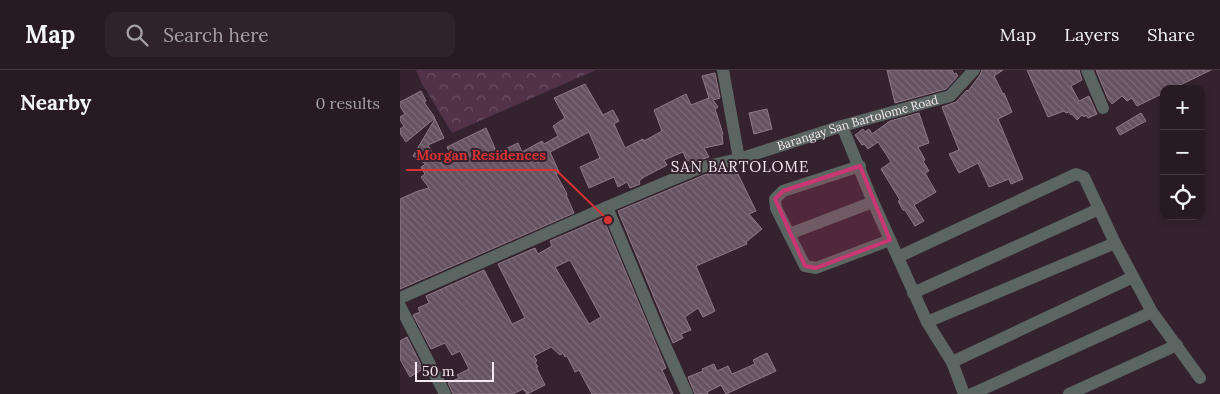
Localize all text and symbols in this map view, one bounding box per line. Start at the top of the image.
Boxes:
search box [105,12,455,57]
text: Map [25,19,75,50]
icon: search [123,21,151,49]
text: Search here [163,23,269,47]
text: Map [1000,23,1036,46]
text: Layers [1064,23,1119,46]
text: Share [1147,23,1195,46]
map controls [1160,85,1205,220]
button: + [1160,85,1205,130]
text: Nearby [20,89,91,116]
street label: Barangay San Bartolome Road [775,92,940,153]
text: 0 results [315,93,380,113]
button: − [1160,130,1205,175]
callout: Morgan Residences [406,141,556,170]
text: Morgan Residences [416,146,546,164]
district label: SAN BARTOLOME [671,157,809,176]
button: locate [1160,175,1205,220]
scale bar [415,359,494,382]
text: 50 m [422,362,455,380]

